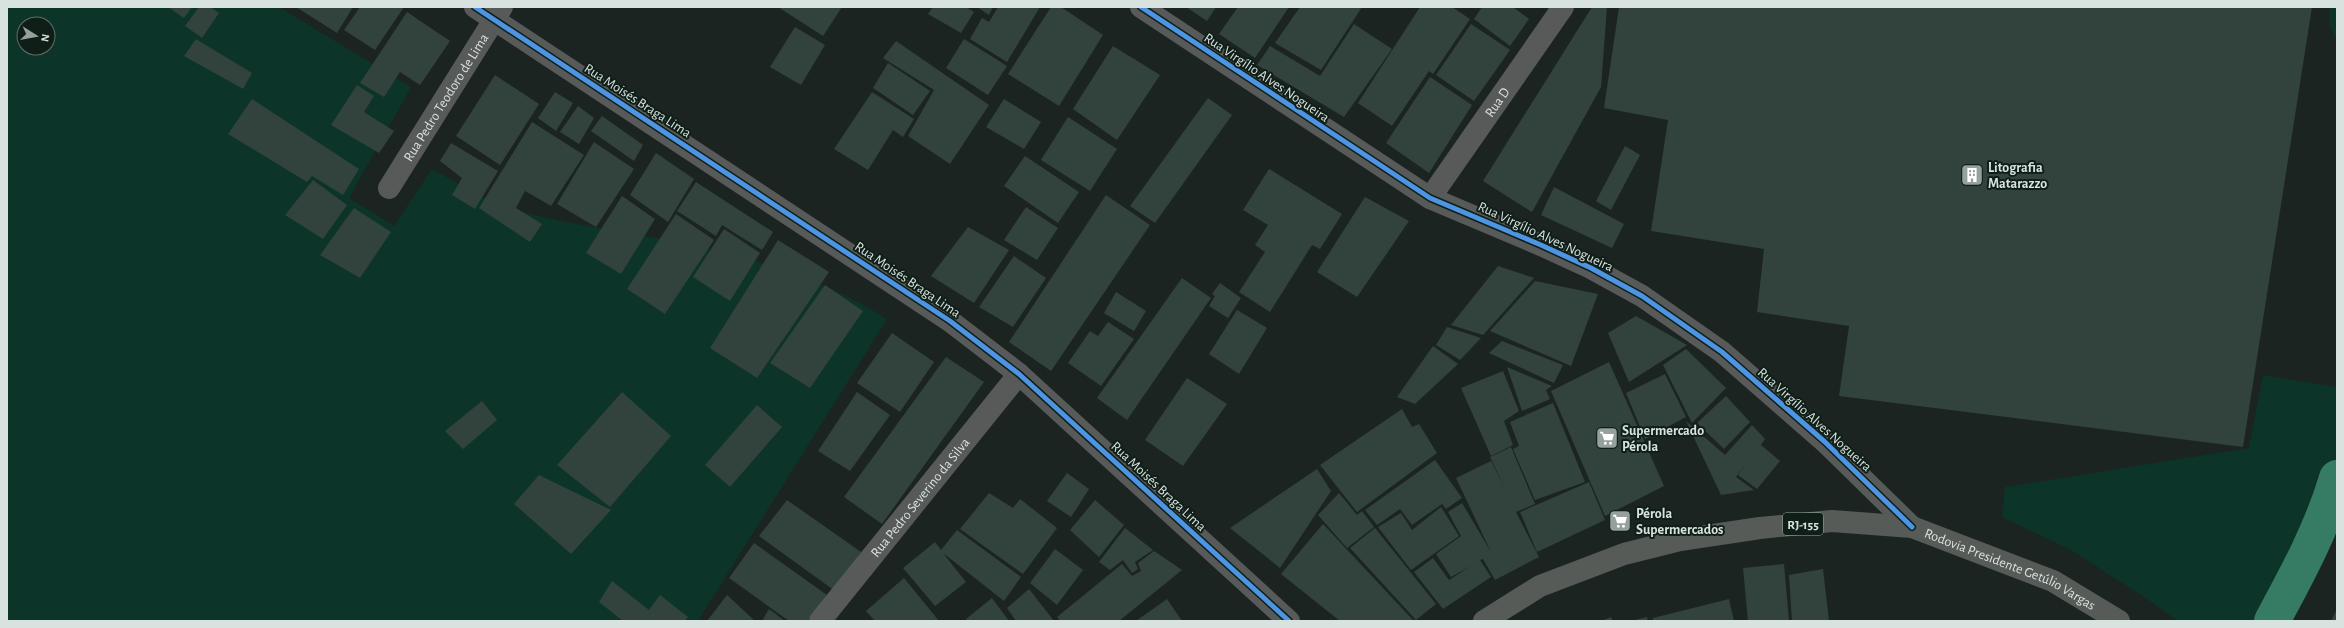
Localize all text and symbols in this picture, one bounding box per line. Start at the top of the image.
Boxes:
north arrow [16,16,56,56]
street label: Rua Pedro Teodoro de Lima [402,31,492,164]
street label: Rua Virgílio Alves Nogueira [1201,31,1332,125]
text: N [39,33,51,43]
street label: Rua Moisés Braga Lima [582,61,694,141]
street label: Rua D [1483,85,1513,120]
place label: Litografia Matarazzo [1988,161,2047,191]
building icon: Litografia Matarazzo [1959,162,1985,188]
street label: Rua Virgílio Alves Nogueira [1476,199,1616,275]
street label: Rua Moisés Braga Lima [852,239,963,321]
street label: Rua Virgílio Alves Nogueira [1755,365,1874,475]
place label: Supermercado Pérola [1622,424,1704,454]
supermarket icon: Supermercado Pérola [1594,425,1620,451]
street label: Rua Pedro Severino da Silva [868,435,973,560]
street label: Rua Moisés Braga Lima [1108,439,1209,535]
place label: Pérola Supermercados [1636,507,1723,537]
supermarket icon: Pérola Supermercados [1607,508,1633,534]
road number: RJ-155 [1783,513,1823,535]
street label: Rodovia Presidente Getúlio Vargas [1922,526,2098,613]

